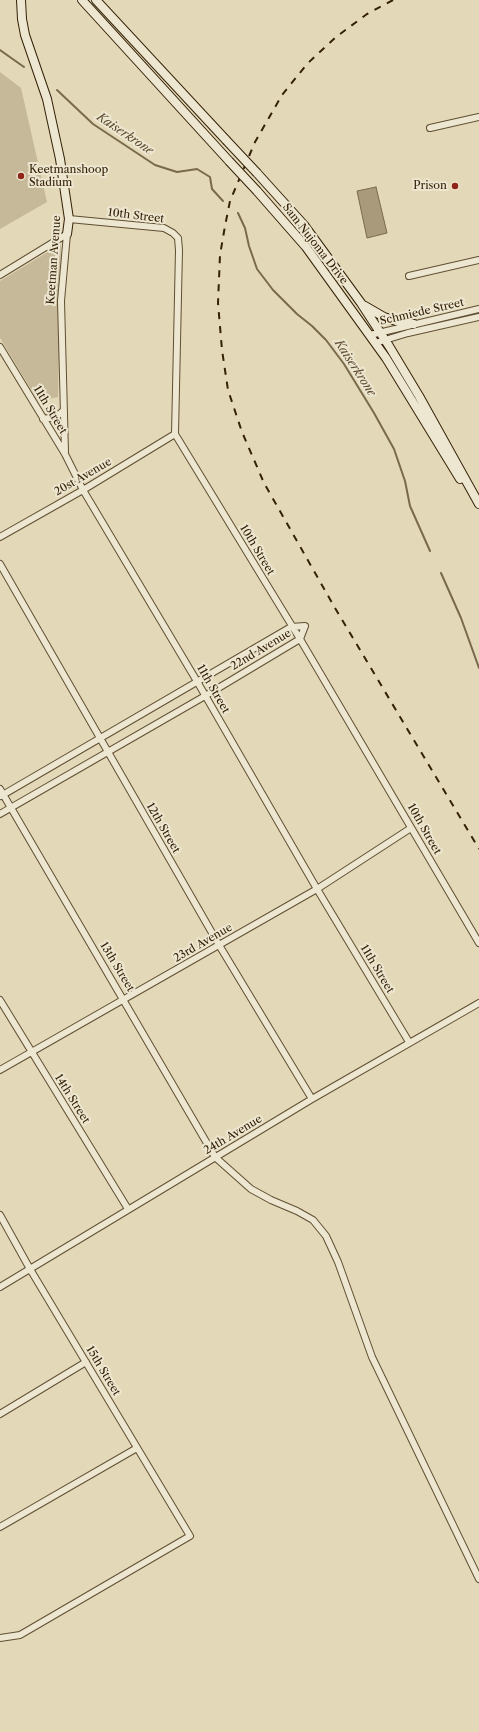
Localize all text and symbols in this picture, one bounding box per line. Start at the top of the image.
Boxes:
water label: Kaiserkrone [94,110,156,158]
place label: Keetmanshoop Stadium [29,163,108,189]
marker: Keetmanshoop Stadium [16,171,26,181]
place label: Prison [413,179,447,193]
marker: Prison [450,181,460,191]
street label: Sam Nujoma Drive [279,201,351,287]
street label: 10th Street [107,206,165,226]
street label: Keetman Avenue [44,215,64,305]
street label: Schmiede Street [379,296,465,328]
water label: Kaiserkrone [331,337,379,399]
street label: 11th Street [30,383,70,437]
street label: 20st Avenue [52,455,114,499]
street label: 10th Street [237,522,277,578]
street label: 22nd Avenue [228,627,294,673]
street label: 11th Street [194,662,232,716]
street label: 12th Street [143,801,183,855]
street label: 10th Street [404,801,444,857]
street label: 23rd Avenue [171,921,235,965]
street label: 13th Street [97,940,137,994]
street label: 11th Street [357,942,397,996]
street label: 14th Street [52,1072,92,1126]
street label: 24th Avenue [202,1112,264,1158]
street label: 15th Street [83,1344,123,1398]

